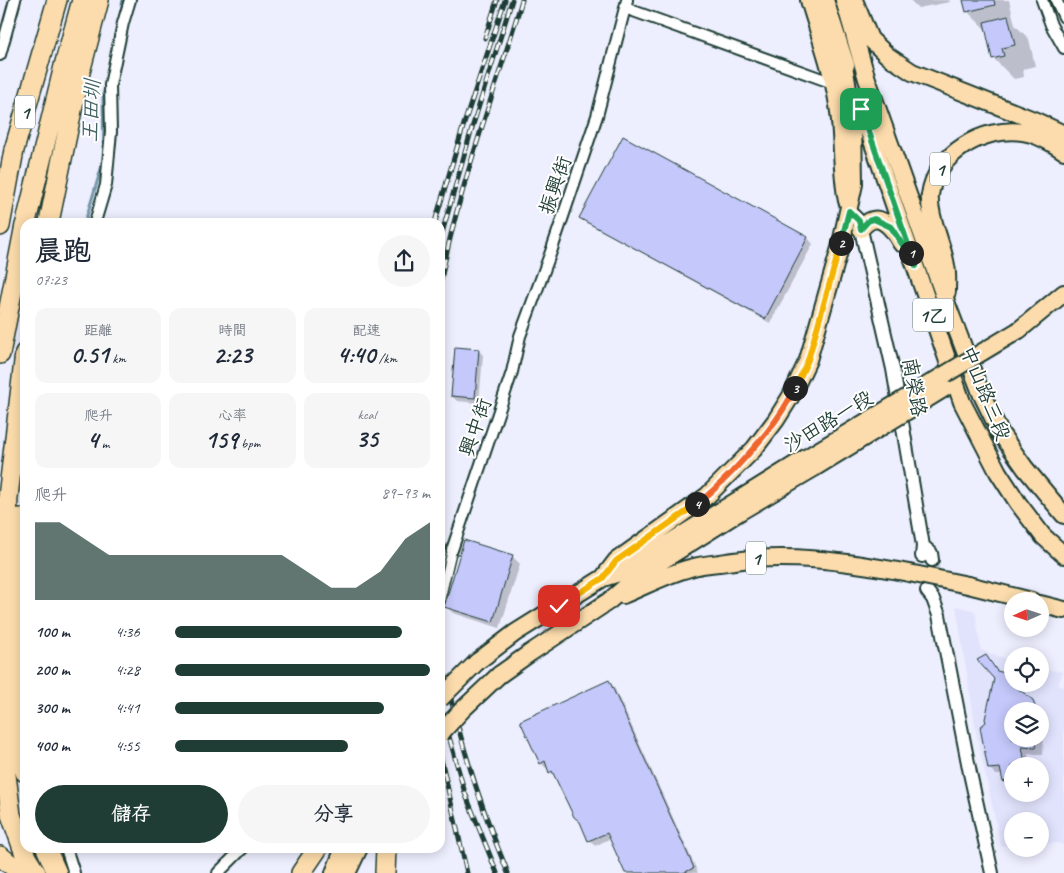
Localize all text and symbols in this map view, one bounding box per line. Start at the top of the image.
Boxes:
water label: 王田圳 [76,77,106,143]
pin [840,88,882,130]
road number: 1 [15,95,35,128]
icon: arrive [847,95,875,123]
road number: 1 [930,152,950,185]
street label: 振興街 [534,153,577,218]
pin: 2 [828,230,854,256]
text: 晨跑 [35,233,91,268]
button: share [378,235,430,287]
text: 2 [838,235,845,252]
pin: 1 [898,240,924,266]
text: 1 [908,245,915,262]
text: 07:23 [35,270,67,290]
road number: 1乙 [913,298,953,332]
text: 距離 [84,322,112,339]
text: 時間 [218,322,246,339]
text: 配速 [353,322,381,339]
text: 0.51 [70,339,109,371]
text: 2:23 [213,339,252,371]
text: 4:40 [337,339,375,371]
street label: 中山路三段 [955,342,1016,444]
text: km [109,350,126,367]
text: /km [375,350,397,367]
street label: 南榮路 [897,355,932,420]
pin: 3 [782,376,808,400]
text: 3 [792,380,799,397]
street label: 沙田路一段 [779,385,878,458]
street label: 興中街 [454,395,497,460]
text: kcal [358,406,376,423]
text: 爬升 [84,407,112,424]
text: 心率 [218,407,246,424]
text: 35 [356,423,378,455]
text: 4 [87,424,98,456]
text: 159 [205,424,238,456]
text: m [98,435,109,452]
text: bpm [238,435,260,452]
text: 89–93 m [381,483,430,503]
text: 爬升 [35,485,67,505]
pin: 4 [684,492,710,516]
text: 4 [694,496,701,513]
road number: 1 [746,542,766,574]
pin [538,585,580,627]
icon: check [545,592,573,620]
north arrow [1004,592,1049,638]
map controls [1004,592,1049,857]
text: 100 m [35,622,70,642]
text: 4:36 [115,622,140,642]
button: locate [1004,647,1049,692]
text: 200 m [35,660,70,680]
text: 4:28 [115,660,140,680]
text: 300 m [35,698,70,718]
text: 4:41 [115,698,140,718]
button: layers [1004,702,1049,747]
text: 400 m [35,736,70,756]
text: 4:55 [115,736,140,756]
button: + [1004,757,1049,802]
button: 儲存 [35,785,228,843]
button: 分享 [238,785,430,843]
button: − [1004,812,1049,857]

